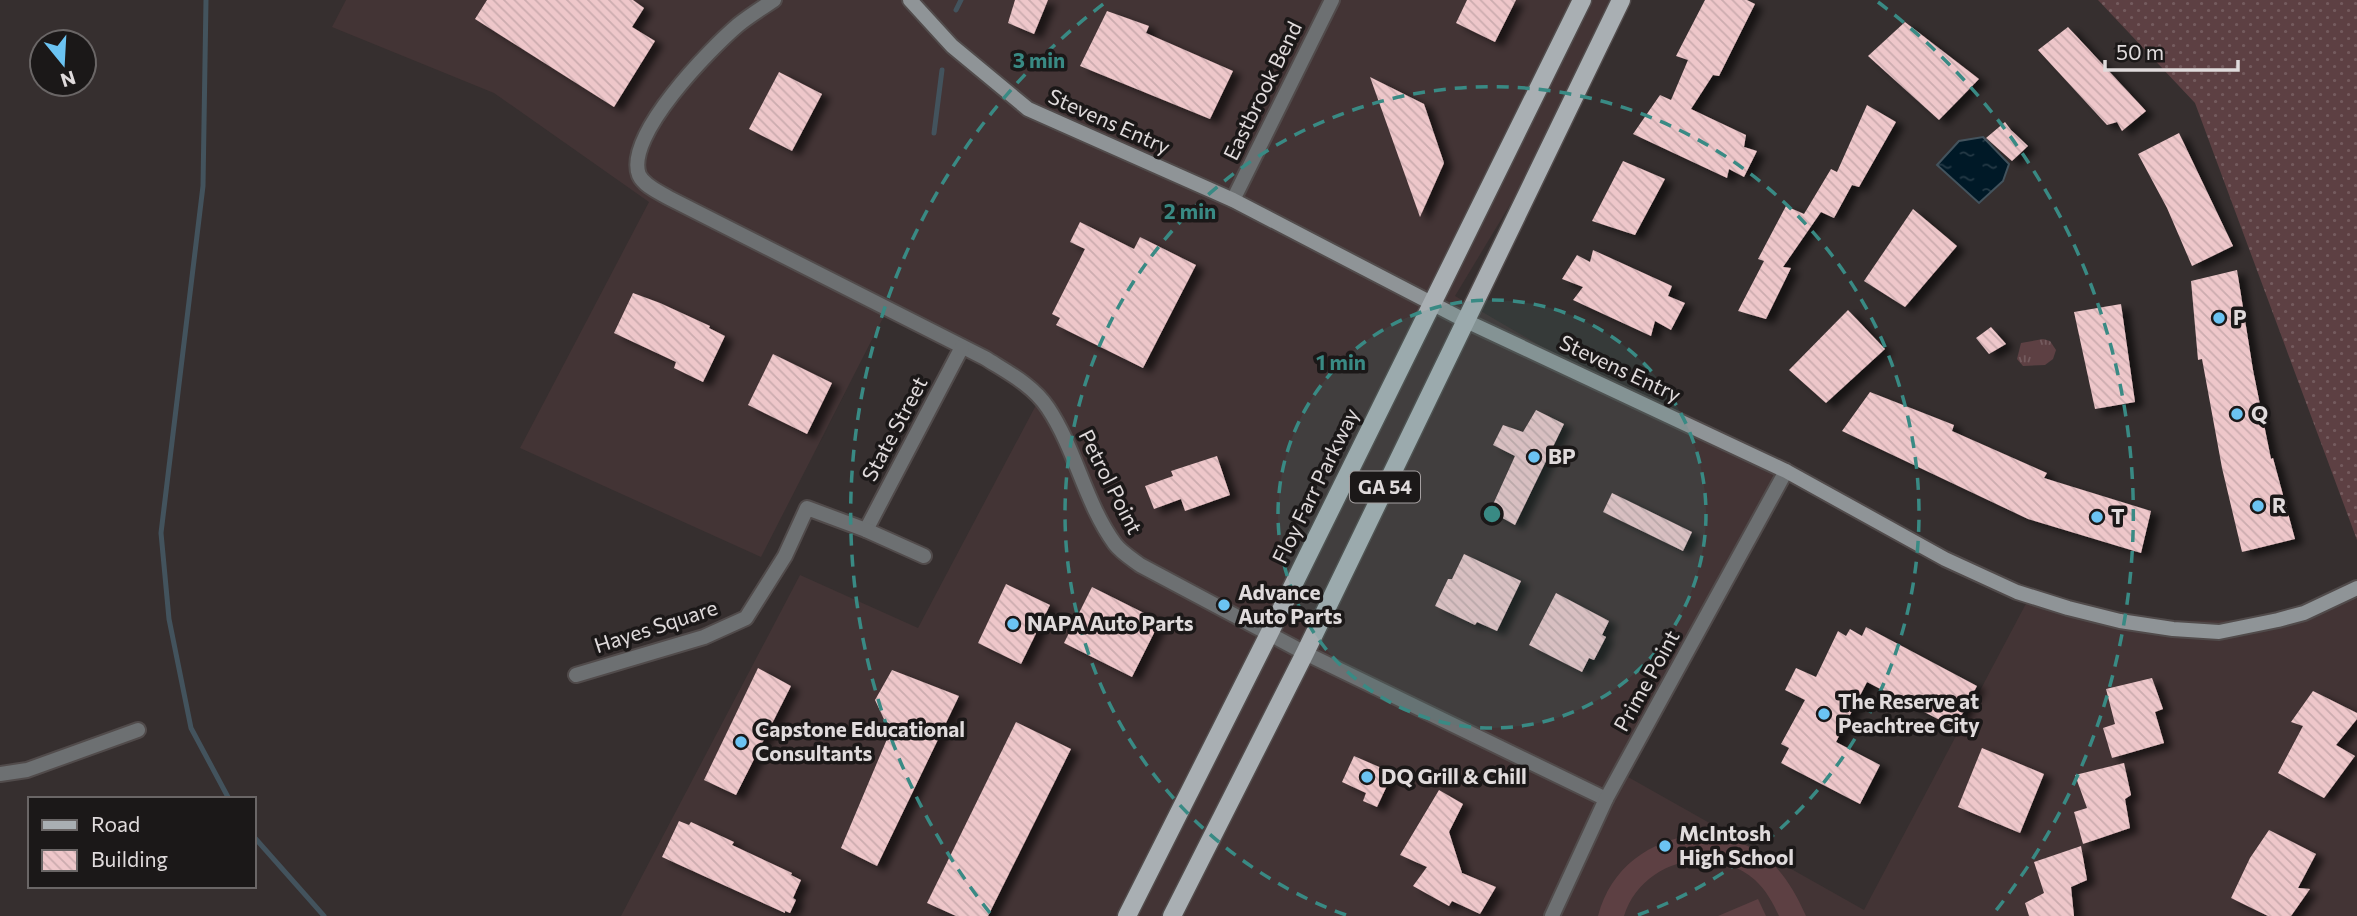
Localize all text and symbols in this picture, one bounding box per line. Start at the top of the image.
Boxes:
street label: Eastbrook Bend [1217,17,1306,164]
north arrow [28,28,98,98]
scale bar [2105,28,2238,72]
text: 50 m [2116,39,2164,64]
text: 3 min [1013,47,1065,72]
text: N [58,67,79,93]
street label: Stevens Entry [1045,83,1175,159]
text: 2 min [1164,198,1216,223]
place label: P [2233,304,2247,329]
marker: P [2211,310,2227,326]
street label: Stevens Entry [1556,329,1685,407]
text: 1 min [1316,349,1366,374]
street label: State Street [856,372,932,485]
place label: Q [2251,400,2268,425]
street label: Floy Farr Parkway [1266,403,1363,567]
marker: Q [2229,406,2245,422]
street label: Petrol Point [1074,425,1148,538]
place label: BP [1548,443,1576,468]
marker: BP [1526,449,1542,465]
road number: GA 54 [1350,472,1420,502]
place label: R [2272,492,2287,517]
marker: R [2250,498,2266,514]
centre of rings [1480,502,1504,526]
place label: T [2111,503,2125,528]
marker: T [2089,509,2105,525]
place label: Advance Auto Parts [1238,579,1342,628]
street label: Hayes Square [591,594,720,657]
marker: Advance Auto Parts [1216,597,1232,613]
place label: NAPA Auto Parts [1027,610,1194,635]
marker: NAPA Auto Parts [1005,616,1021,632]
street label: Prime Point [1608,625,1684,735]
place label: The Reserve at Peachtree City [1838,688,1980,737]
marker: The Reserve at Peachtree City [1816,706,1832,722]
place label: Capstone Educational Consultants [755,716,965,765]
marker: Capstone Educational Consultants [733,734,749,750]
place label: DQ Grill & Chill [1381,763,1527,788]
marker: DQ Grill & Chill [1359,769,1375,785]
legend [28,797,256,888]
text: Road [91,811,140,836]
place label: McIntosh High School [1679,820,1794,869]
marker: McIntosh High School [1657,838,1673,854]
text: Building [91,846,168,871]

